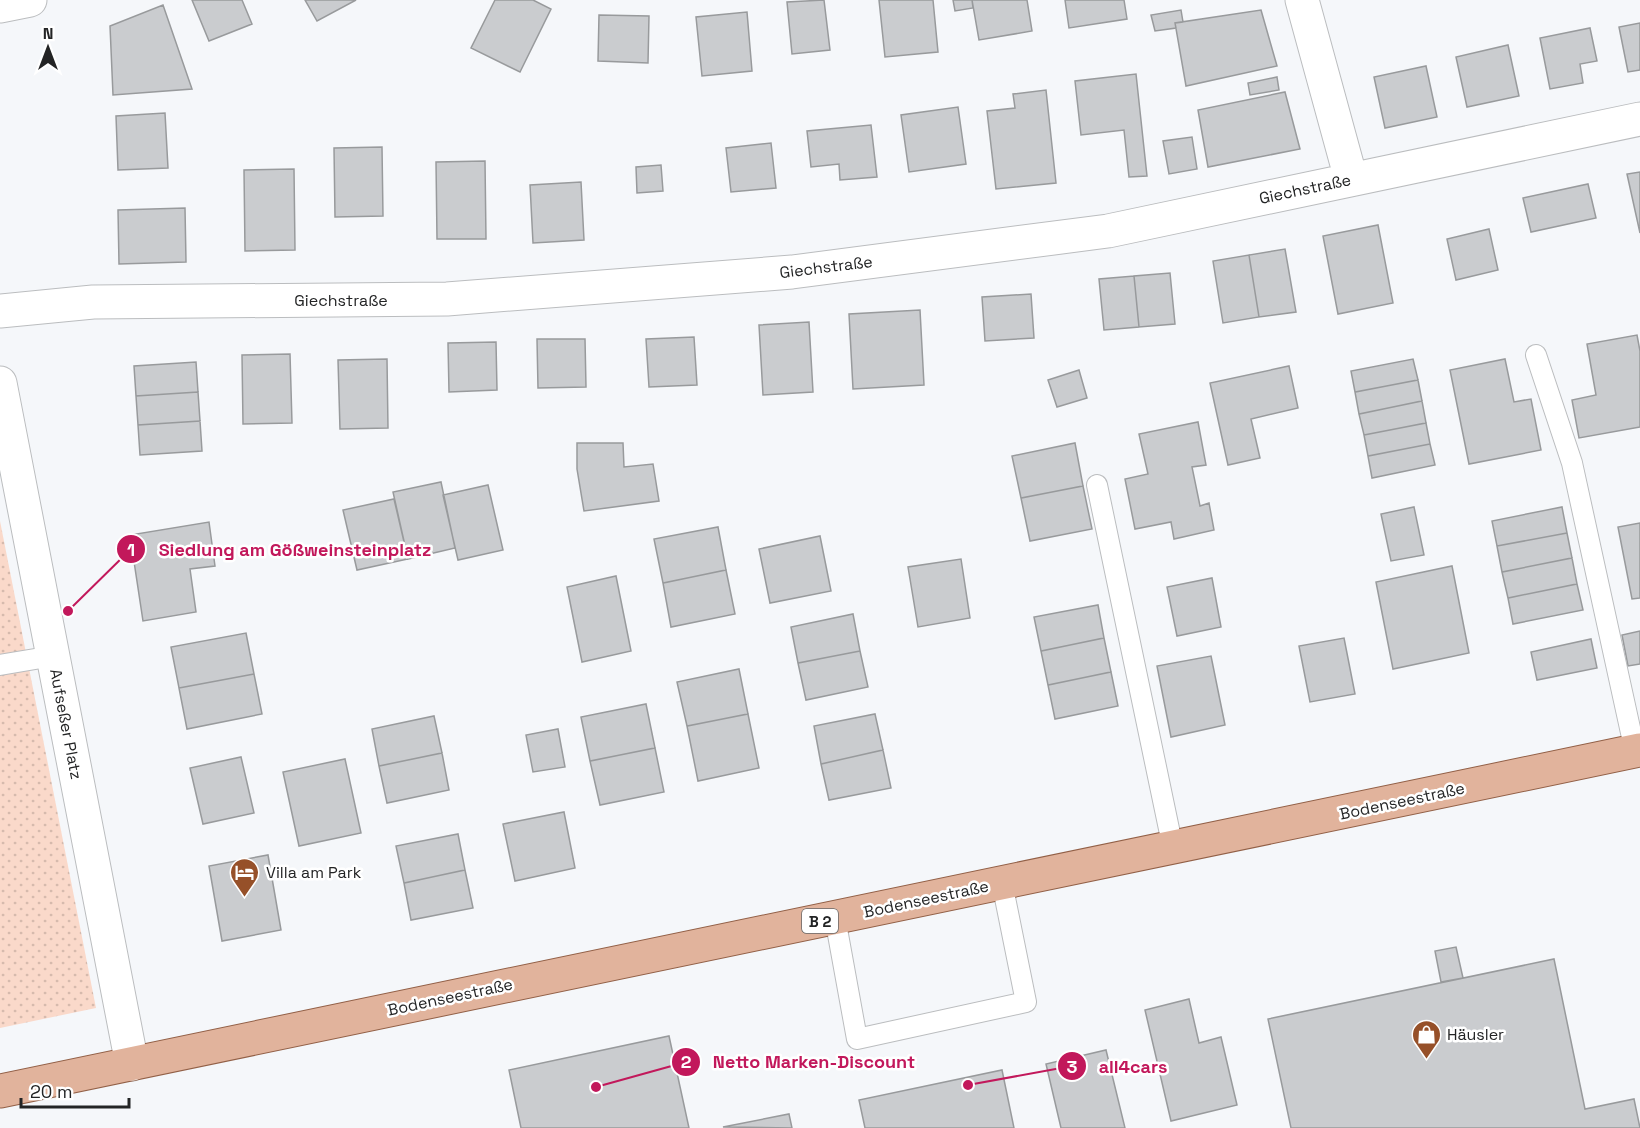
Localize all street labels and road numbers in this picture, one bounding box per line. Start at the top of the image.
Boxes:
street label: Giechstraße [1257,169,1353,209]
street label: Giechstraße [778,251,874,283]
street label: Giechstraße [294,290,388,311]
street label: Aufseßer Platz [45,667,87,781]
street label: Bodenseestraße [1337,777,1467,825]
street label: Bodenseestraße [861,875,991,923]
road number: B 2 [802,909,838,933]
street label: Bodenseestraße [385,973,515,1021]

